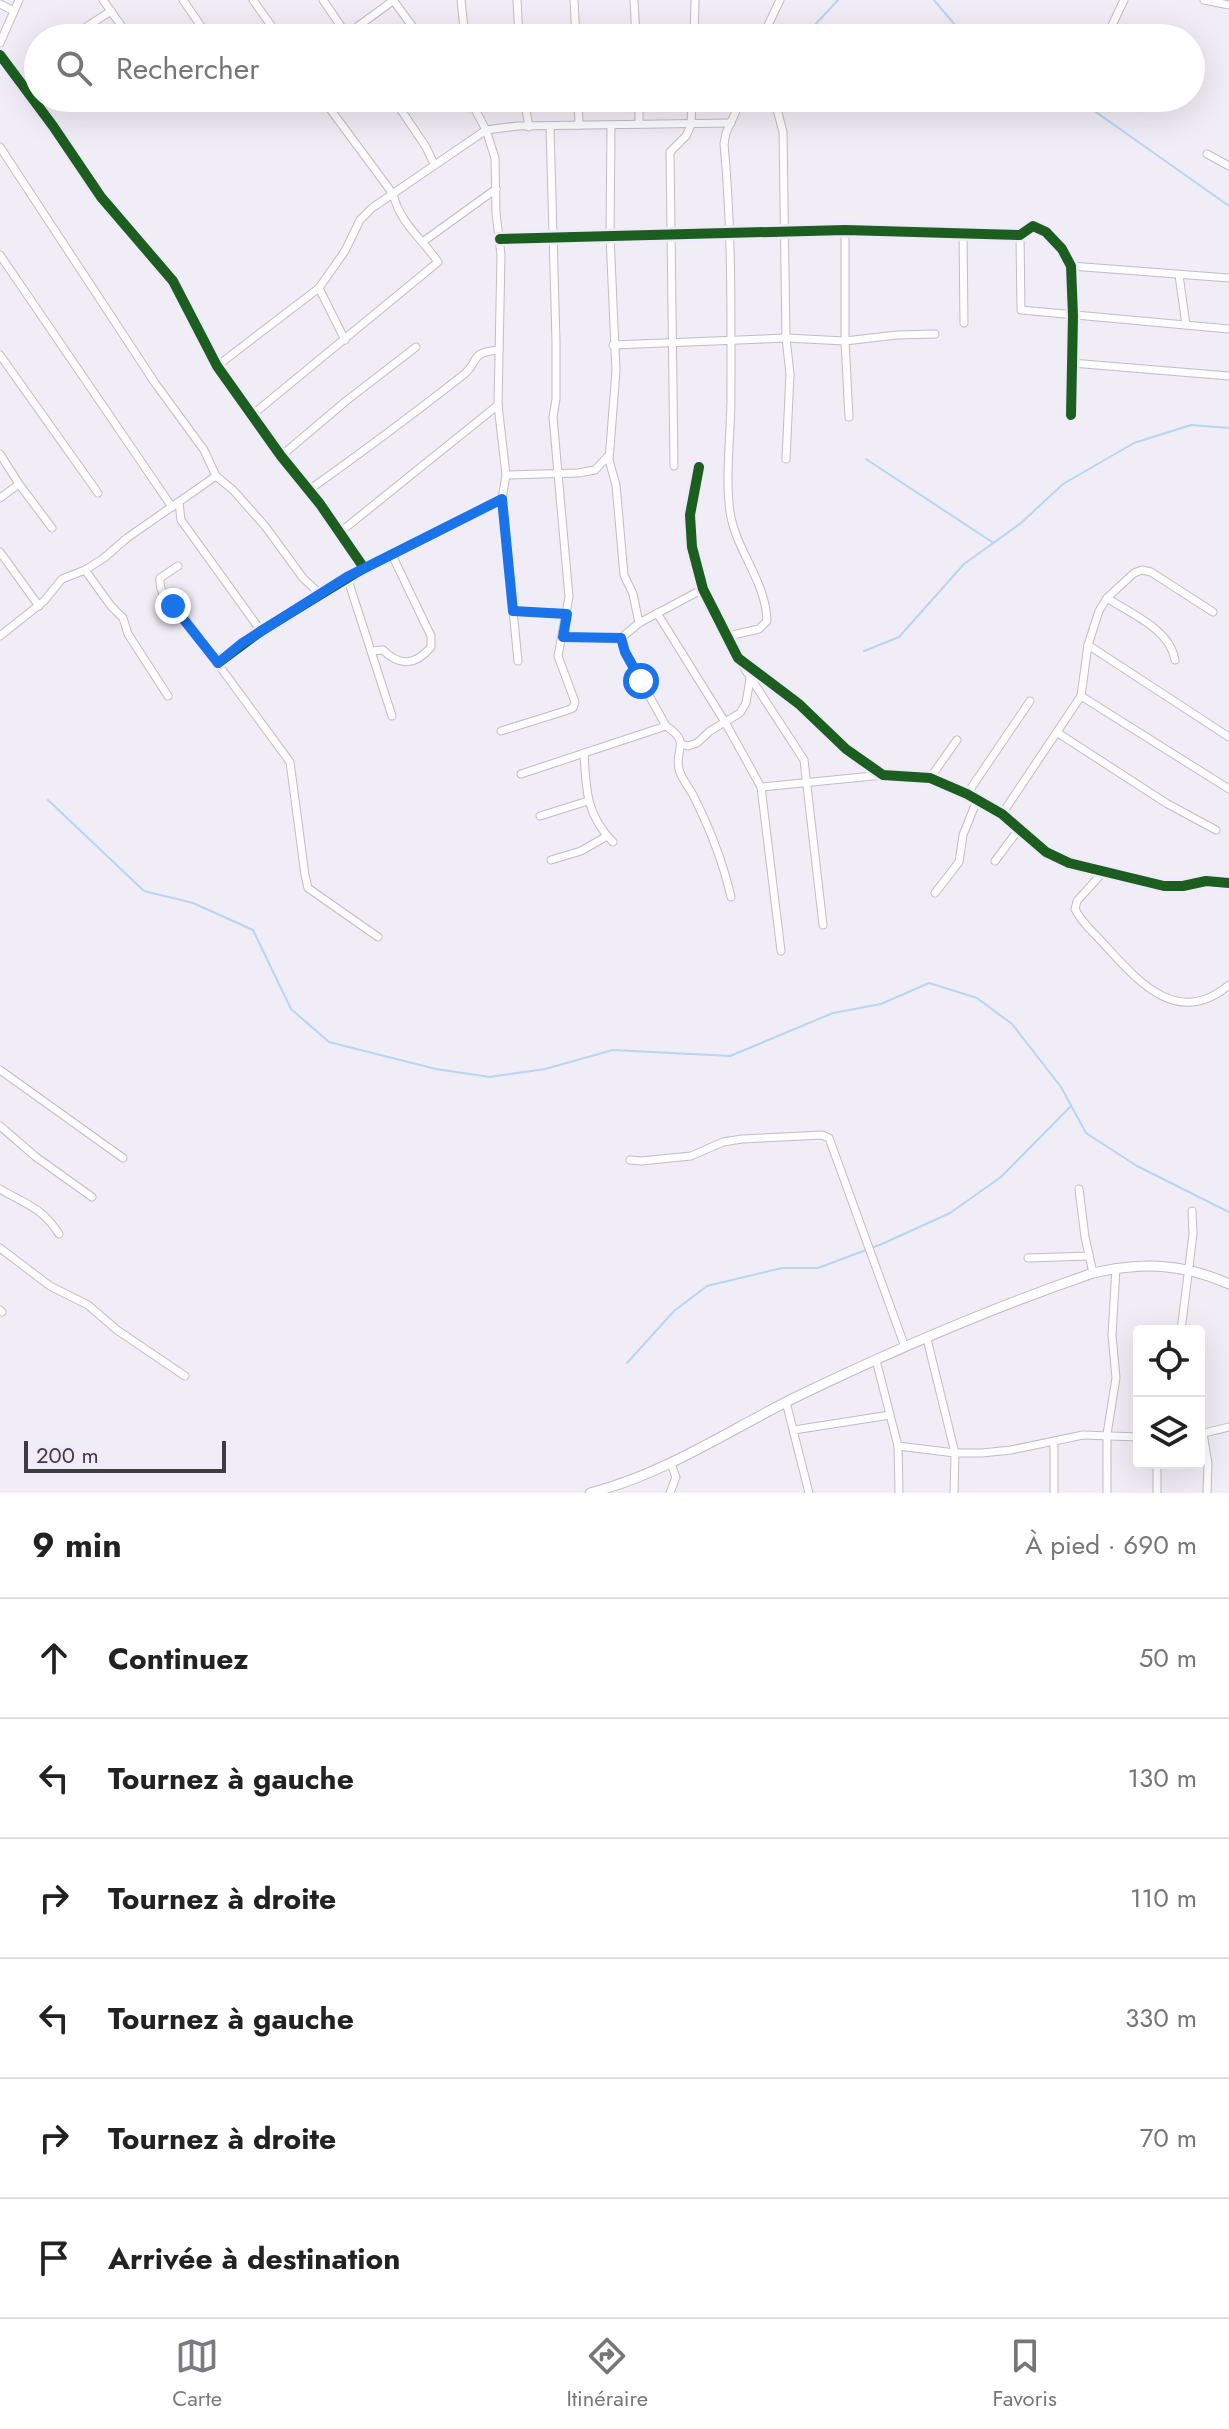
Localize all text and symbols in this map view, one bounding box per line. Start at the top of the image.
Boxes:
search box [24,24,1205,112]
icon: search [52,46,96,90]
text: Rechercher [116,47,259,90]
route end [155,588,191,624]
route start [623,663,659,699]
map controls [1133,1325,1205,1469]
button: locate [1133,1325,1205,1397]
button: layers [1133,1397,1205,1469]
scale bar [24,1437,226,1473]
text: 200 m [36,1439,99,1471]
text: 9 min [32,1521,122,1570]
text: À pied · 690 m [1025,1526,1197,1564]
icon: ahead [32,1636,76,1680]
text: Continuez [108,1637,249,1680]
text: 50 m [1139,1639,1197,1677]
icon: left [32,1756,76,1800]
text: Tournez à gauche [108,1757,354,1800]
text: 130 m [1127,1759,1197,1797]
icon: right [32,1876,76,1920]
text: Tournez à droite [108,1877,336,1920]
text: 110 m [1130,1879,1197,1917]
icon: left [32,1996,76,2040]
text: Tournez à gauche [108,1997,354,2040]
text: 330 m [1125,1999,1197,2037]
icon: right [32,2116,76,2160]
text: Tournez à droite [108,2117,336,2160]
text: 70 m [1140,2119,1197,2157]
icon: arrive [32,2236,76,2280]
text: Arrivée à destination [108,2237,400,2280]
tab: Carte [172,2334,222,2414]
tab: Itinéraire [566,2334,648,2414]
tab: Favoris [992,2334,1057,2414]

